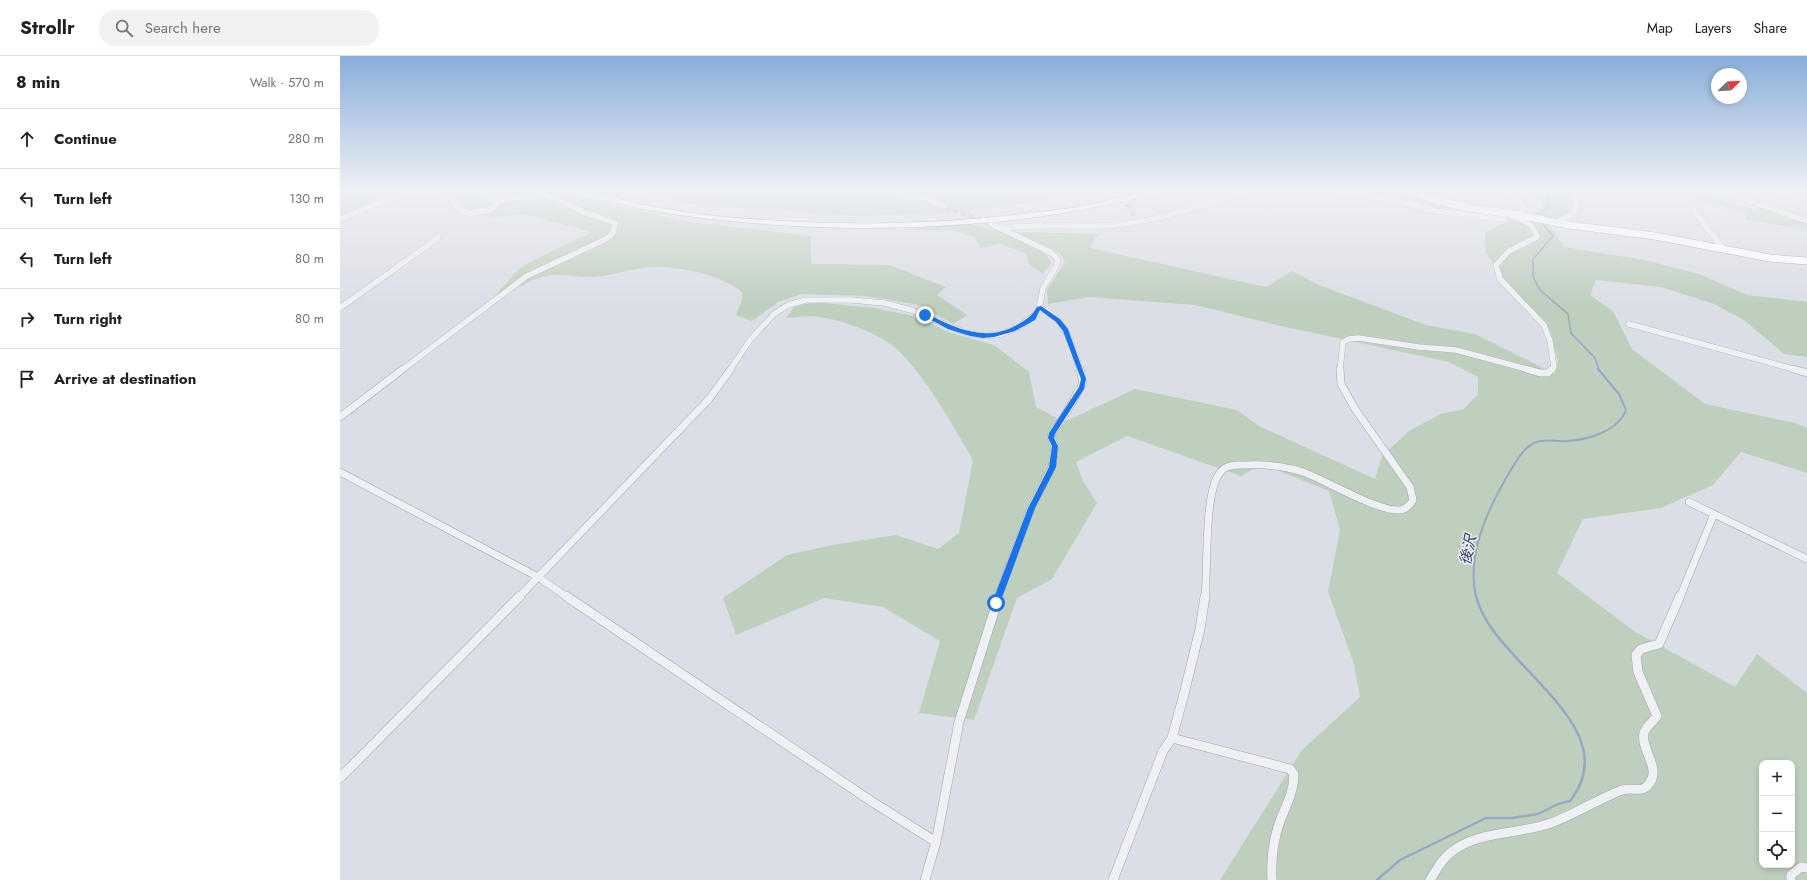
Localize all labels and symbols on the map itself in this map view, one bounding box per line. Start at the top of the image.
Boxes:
north arrow [1711,68,1747,104]
route end [916,306,934,324]
water label: 後沢 [1454,531,1482,567]
route start [987,594,1005,612]

